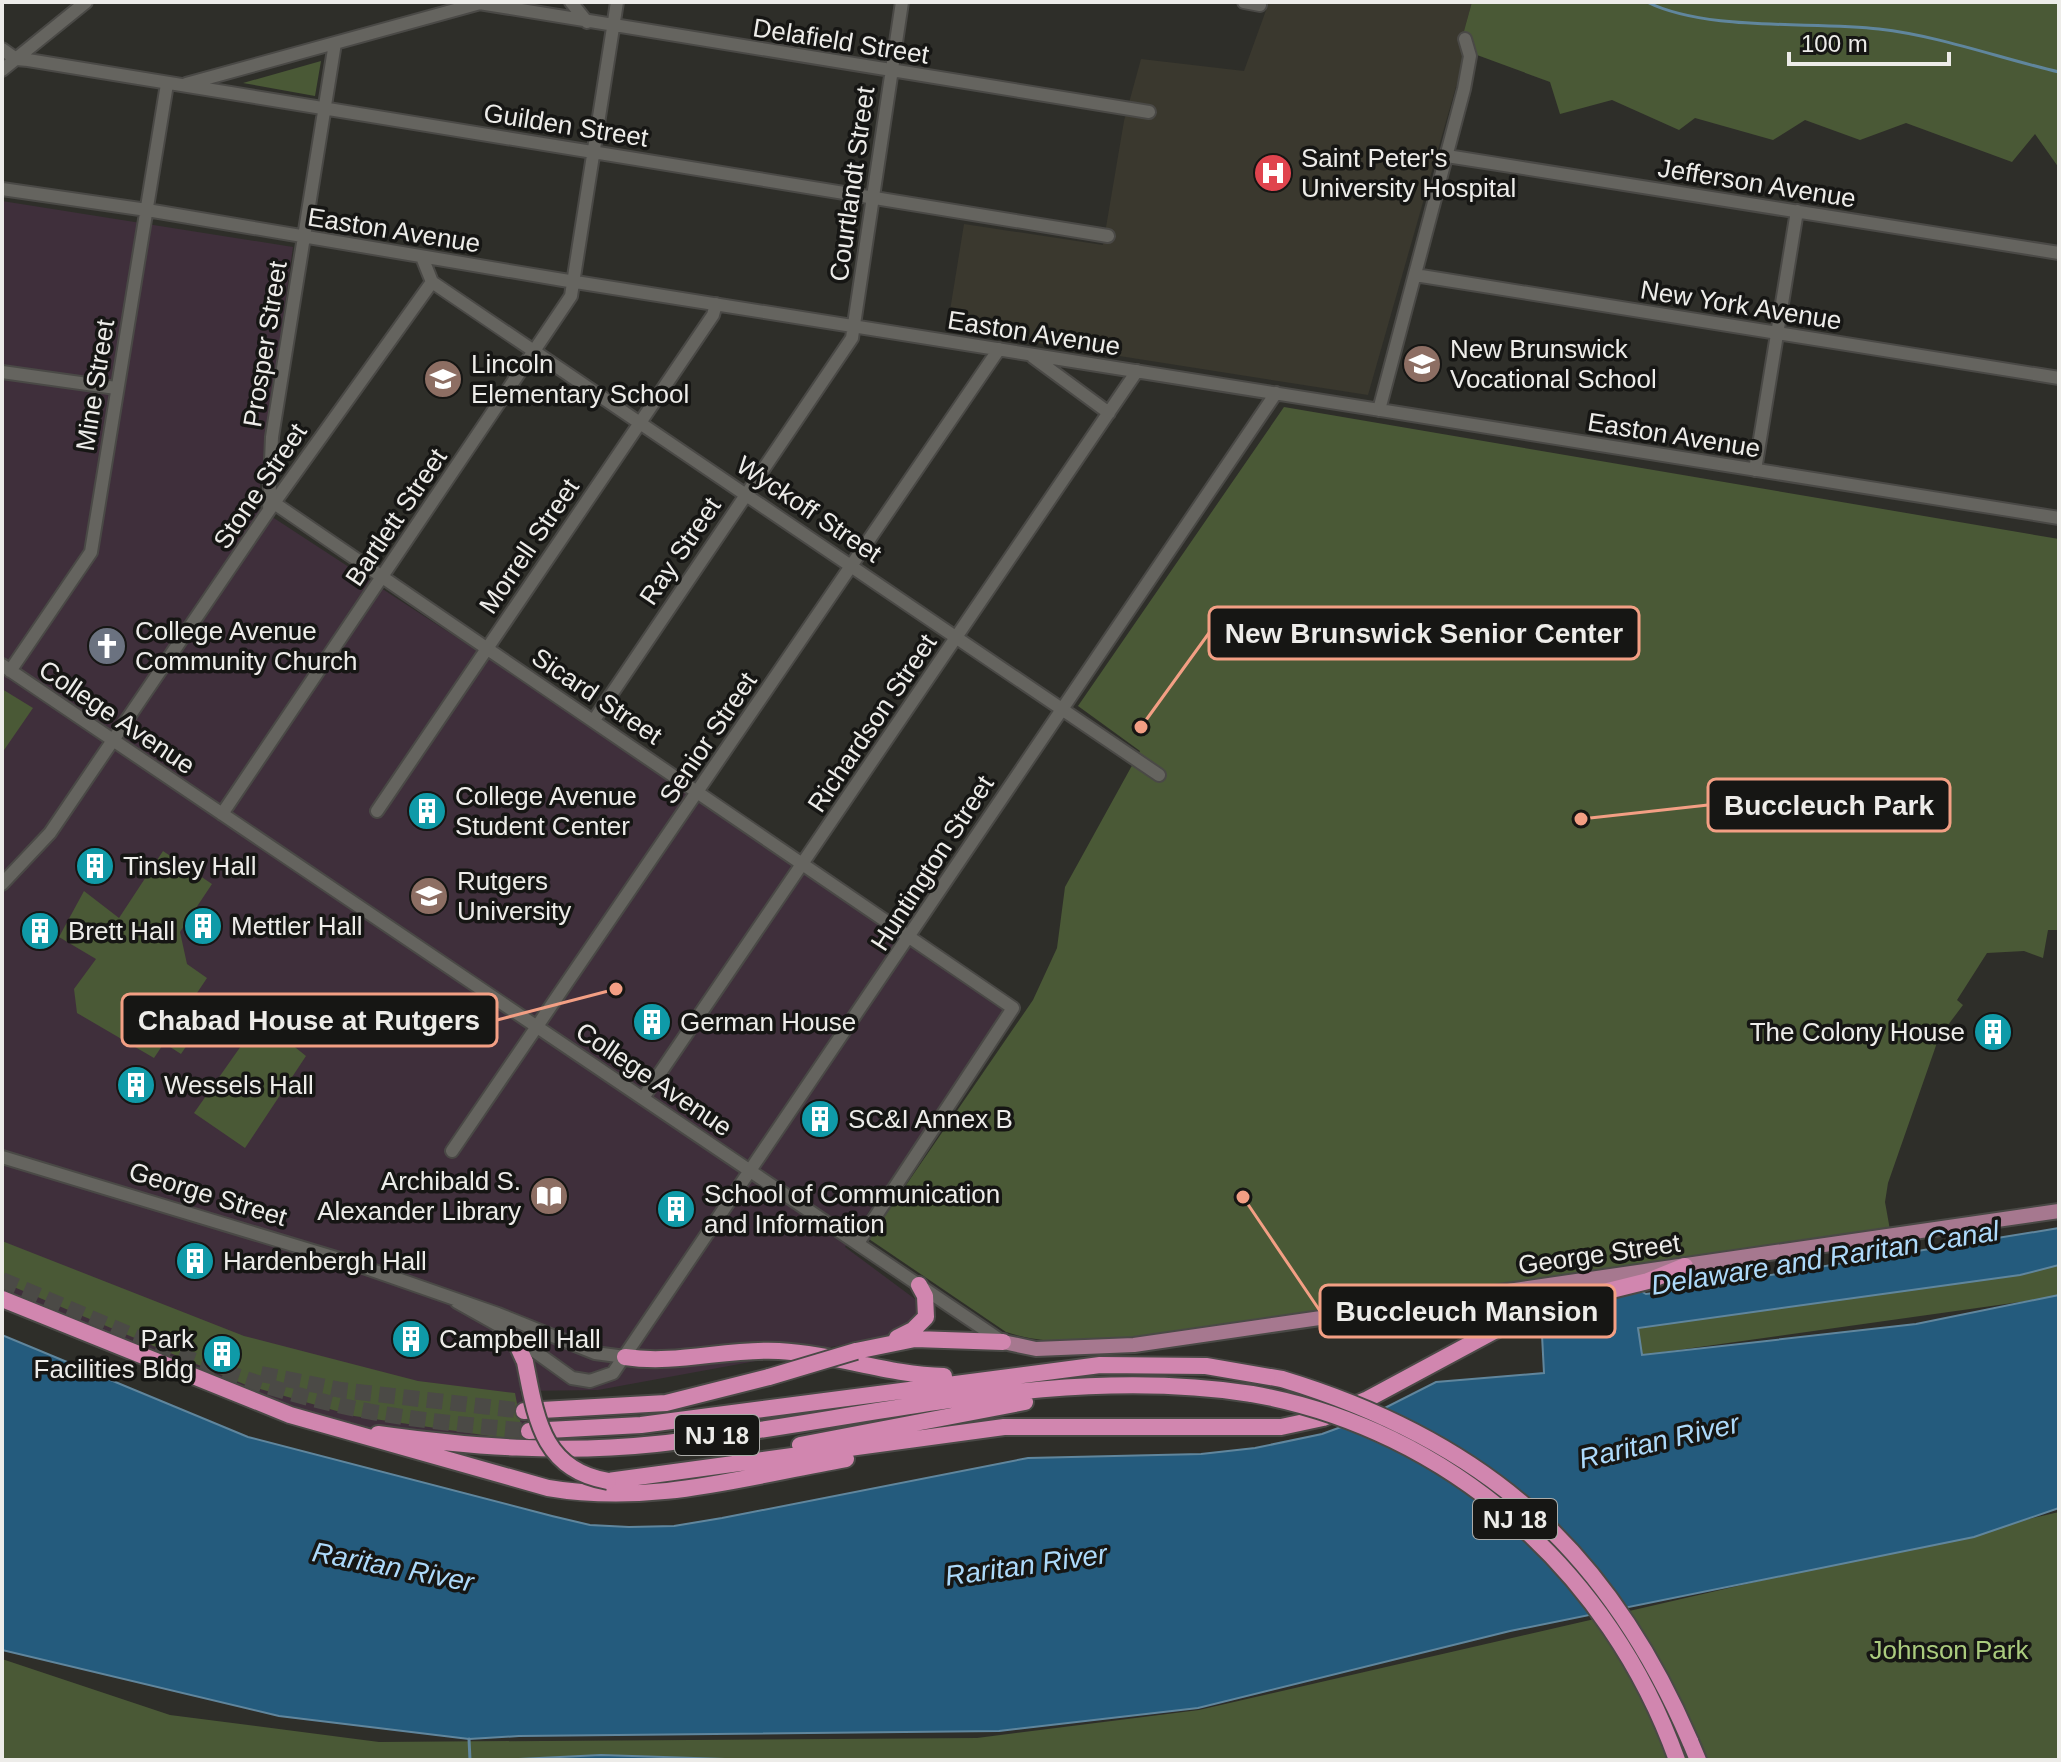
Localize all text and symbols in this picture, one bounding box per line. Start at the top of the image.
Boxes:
street label: Delafield Street [751,12,932,70]
scale bar [1789,16,1949,66]
text: 100 m [1801,30,1868,57]
street label: Courtlandt Street [823,84,881,283]
street label: Guilden Street [482,97,651,153]
place label: Saint Peter's University Hospital [1301,143,1516,203]
hospital icon: Saint Peter's University Hospital [1252,152,1294,194]
street label: Jefferson Avenue [1656,153,1858,213]
street label: Easton Avenue [306,202,482,258]
street label: Prosper Street [237,258,293,429]
street label: New York Avenue [1638,274,1844,336]
street label: Easton Avenue [946,305,1122,361]
street label: Mine Street [70,316,120,453]
place label: New Brunswick Vocational School [1450,334,1657,394]
school or university icon: New Brunswick Vocational School [1401,343,1443,385]
place label: Lincoln Elementary School [471,349,689,409]
school or university icon: Lincoln Elementary School [422,358,464,400]
street label: Easton Avenue [1586,407,1762,463]
street label: Stone Street [207,417,313,554]
street label: Bartlett Street [339,442,453,591]
street label: Wyckoff Street [731,449,888,569]
street label: Morrell Street [473,472,585,619]
street label: Ray Street [633,491,727,610]
callout: New Brunswick Senior Center [1209,607,1639,659]
place label: College Avenue Community Church [135,616,358,676]
text: New Brunswick Senior Center [1225,618,1623,649]
church icon: College Avenue Community Church [86,625,128,667]
street label: Richardson Street [801,628,943,818]
street label: Sicard Street [526,642,668,751]
street label: College Avenue [33,654,201,780]
street label: Senior Street [653,666,763,809]
street label: Huntington Street [864,769,1000,956]
callout: Buccleuch Park [1708,779,1950,831]
place label: College Avenue Student Center [455,781,637,841]
building icon: College Avenue Student Center [406,790,448,832]
text: Buccleuch Park [1724,790,1934,821]
building icon: Tinsley Hall [74,845,116,887]
place label: Tinsley Hall [123,851,256,881]
place label: Rutgers University [457,866,571,926]
school or university icon: Rutgers University [408,875,450,917]
building icon: Mettler Hall [182,905,224,947]
building icon: Brett Hall [19,910,61,952]
place label: Mettler Hall [231,911,362,941]
place label: Brett Hall [68,916,175,946]
callout: Chabad House at Rutgers [122,994,497,1046]
building icon: German House [631,1001,673,1043]
text: Chabad House at Rutgers [138,1005,480,1036]
place label: German House [680,1007,856,1037]
building icon: The Colony House [1972,1011,2014,1053]
street label: College Avenue [570,1016,738,1142]
place label: The Colony House [1750,1017,1965,1047]
building icon: Wessels Hall [115,1064,157,1106]
place label: Wessels Hall [164,1070,314,1100]
building icon: SC&I Annex B [799,1098,841,1140]
place label: SC&I Annex B [848,1104,1013,1134]
street label: George Street [126,1156,291,1232]
place label: Archibald S. Alexander Library [317,1166,521,1226]
library icon: Archibald S. Alexander Library [528,1175,570,1217]
place label: School of Communication and Information [704,1179,1000,1239]
building icon: School of Communication and Information [655,1188,697,1230]
water label: Delaware and Raritan Canal [1649,1215,2002,1301]
street label: George Street [1516,1228,1683,1280]
building icon: Hardenbergh Hall [174,1240,216,1282]
place label: Hardenbergh Hall [223,1246,427,1276]
callout: Buccleuch Mansion [1320,1285,1615,1337]
text: Buccleuch Mansion [1336,1296,1598,1327]
building icon: Campbell Hall [390,1318,432,1360]
place label: Park Facilities Bldg [34,1324,195,1384]
place label: Campbell Hall [439,1324,601,1354]
building icon: Park Facilities Bldg [201,1333,243,1375]
water label: Raritan River [1576,1407,1744,1474]
road number: NJ 18 [675,1415,759,1455]
road number: NJ 18 [1473,1499,1557,1539]
water label: Raritan River [310,1536,478,1598]
water label: Raritan River [943,1538,1111,1592]
park label: Johnson Park [1870,1635,2029,1665]

